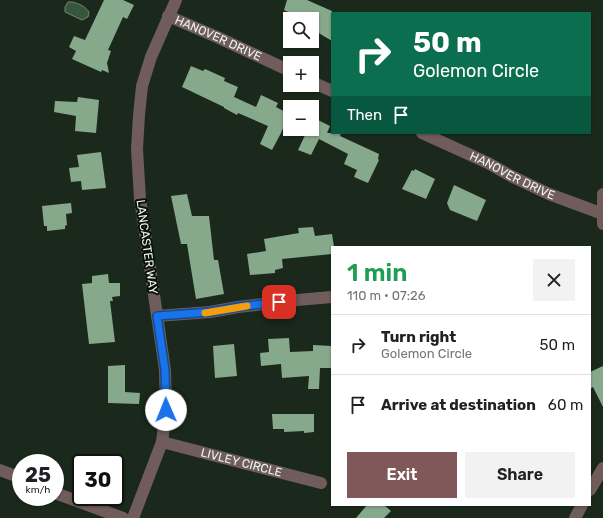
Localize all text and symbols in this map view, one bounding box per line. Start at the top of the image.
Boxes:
map controls [283,12,319,136]
button: search [283,12,319,48]
street label: HANOVER DRIVE [173,13,264,64]
text: 50 m [413,26,482,59]
icon: right [347,28,399,80]
button: + [283,56,319,92]
text: Golemon Circle [413,60,539,82]
button: − [283,100,319,136]
icon: arrive [390,104,412,126]
text: Then [347,106,382,124]
street label: HANOVER DRIVE [468,149,557,203]
street label: LANCASTER WAY [133,199,161,295]
text: 1 min [347,259,407,287]
button: close [533,259,575,301]
pin [262,285,296,319]
text: 110 m · 07:26 [347,288,426,303]
icon: arrive [268,291,290,313]
text: Turn right [381,328,456,346]
icon: right [347,334,369,356]
text: 50 m [540,336,575,354]
text: Golemon Circle [381,346,472,361]
position arrow [145,389,187,431]
icon: arrive [347,394,369,416]
text: Arrive at destination [381,396,536,414]
text: 60 m [548,396,583,414]
street label: LIVLEY CIRCLE [199,445,284,480]
button: Exit [347,452,457,498]
button: Share [465,452,575,498]
speed limit sign: 30 [72,454,124,506]
text: 25 [25,463,51,487]
text: km/h [26,484,50,496]

